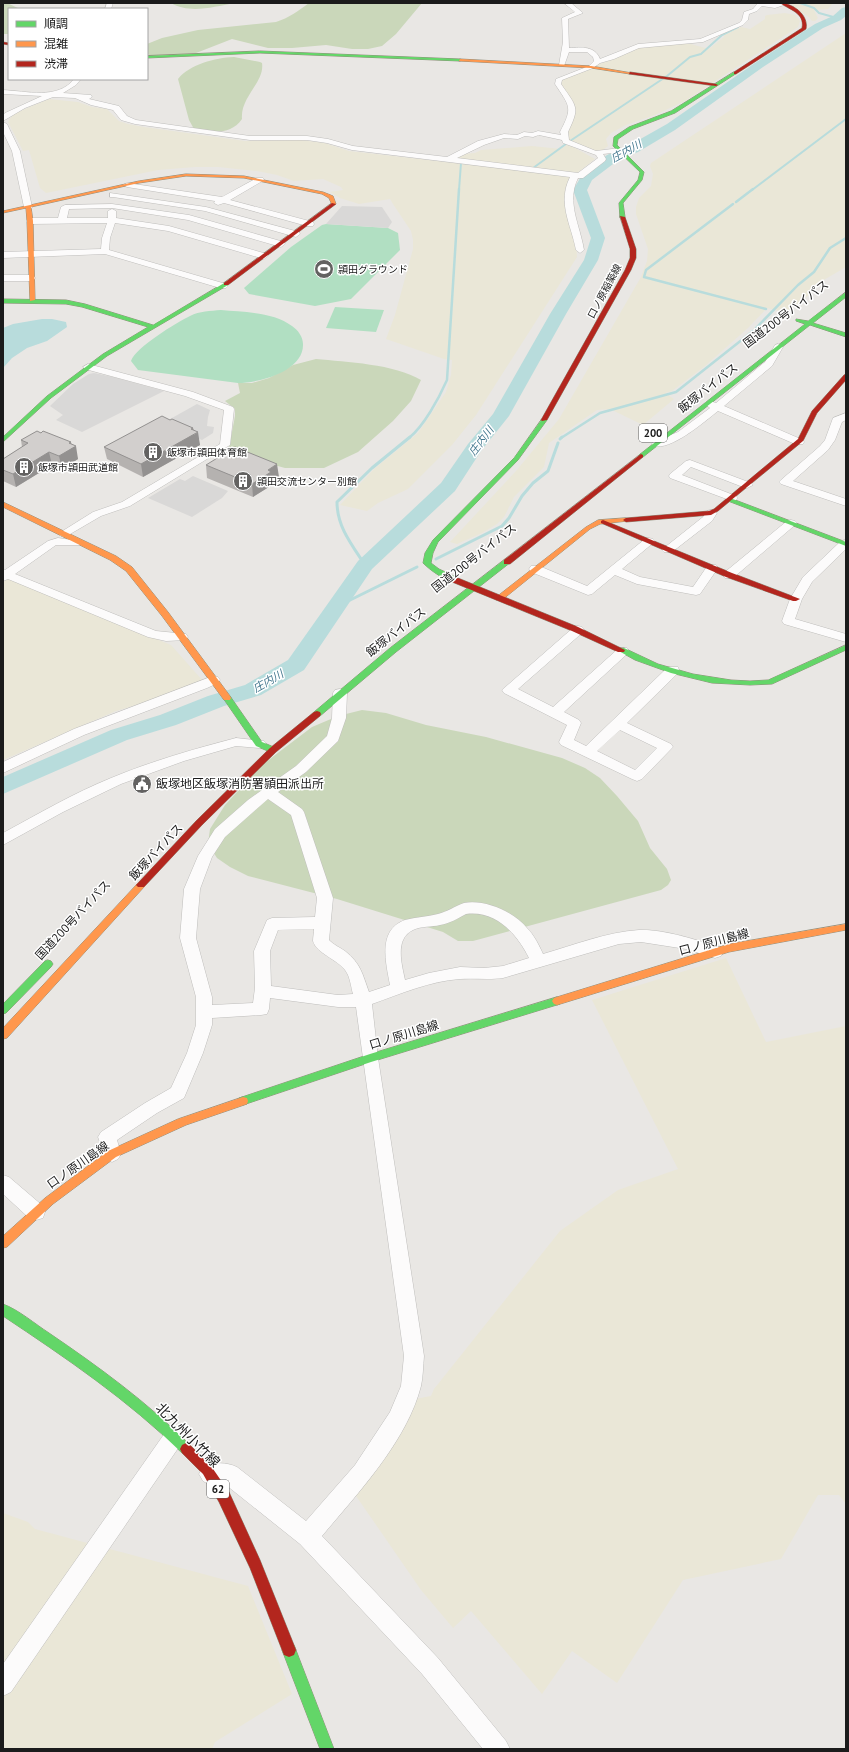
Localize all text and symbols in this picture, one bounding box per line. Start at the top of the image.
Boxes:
legend [8,8,148,80]
text: 順調 [44,16,68,31]
text: 混雑 [44,36,68,51]
text: 渋滞 [44,56,68,71]
water label: 庄内川 [608,136,645,165]
sports icon: 頴田グラウンド [313,258,335,280]
street label: 口ノ原稲築線 [585,262,624,321]
place label: 頴田グラウンド [338,263,408,276]
street label: 国道200号バイパス [740,276,831,351]
street label: 飯塚バイパス [675,360,741,416]
water label: 庄内川 [465,423,497,458]
road number: 200 [639,424,667,442]
building icon: 飯塚市頴田体育館 [142,441,164,463]
place label: 飯塚市頴田体育館 [167,446,247,459]
building icon: 飯塚市頴田武道館 [13,456,35,478]
place label: 飯塚市頴田武道館 [38,461,118,474]
building icon: 頴田交流センター別館 [232,470,254,492]
place label: 頴田交流センター別館 [257,475,357,488]
street label: 国道200号バイパス [428,520,519,595]
street label: 飯塚バイパス [363,604,429,660]
water label: 庄内川 [250,666,287,695]
public building icon: 飯塚地区飯塚消防署頴田派出所 [131,773,153,795]
place label: 飯塚地区飯塚消防署頴田派出所 [156,776,324,791]
street label: 飯塚バイパス [126,820,186,883]
street label: 国道200号バイパス [32,877,113,963]
street label: 口ノ原川島線 [677,925,751,958]
street label: 口ノ原川島線 [367,1017,440,1052]
street label: 口ノ原川島線 [44,1138,112,1191]
street label: 北九州小竹線 [152,1399,224,1471]
road number: 62 [207,1480,229,1498]

